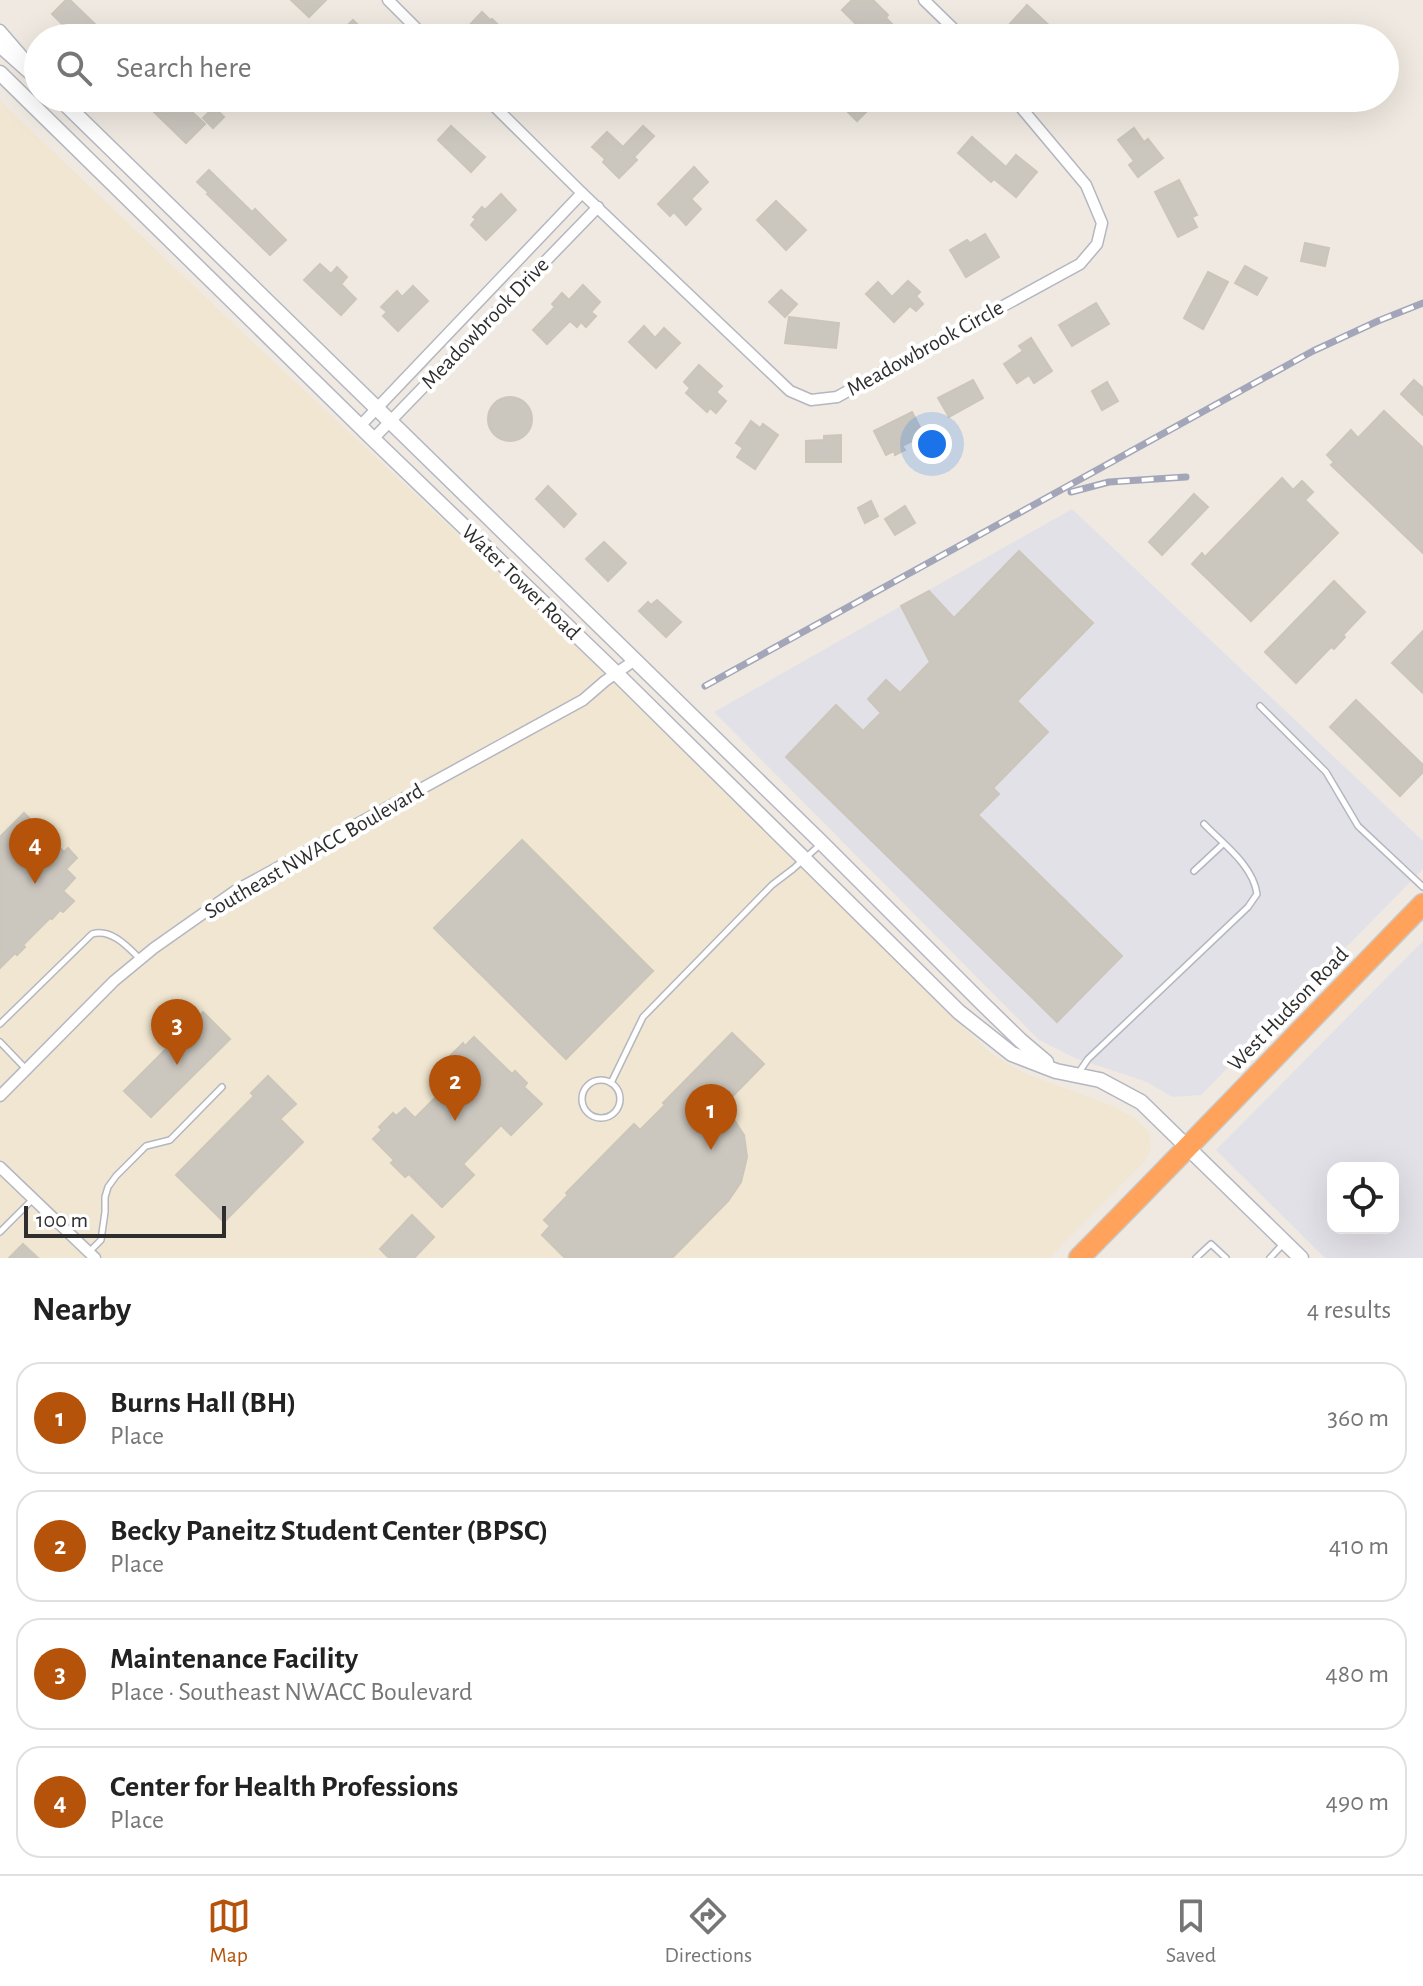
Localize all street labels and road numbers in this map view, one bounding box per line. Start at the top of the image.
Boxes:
street label: Meadowbrook Drive [417,253,553,393]
street label: Meadowbrook Circle [843,296,1007,400]
street label: Water Tower Road [458,520,584,644]
street label: Southeast NWACC Boulevard [201,779,427,923]
street label: West Hudson Road [1224,943,1352,1075]

